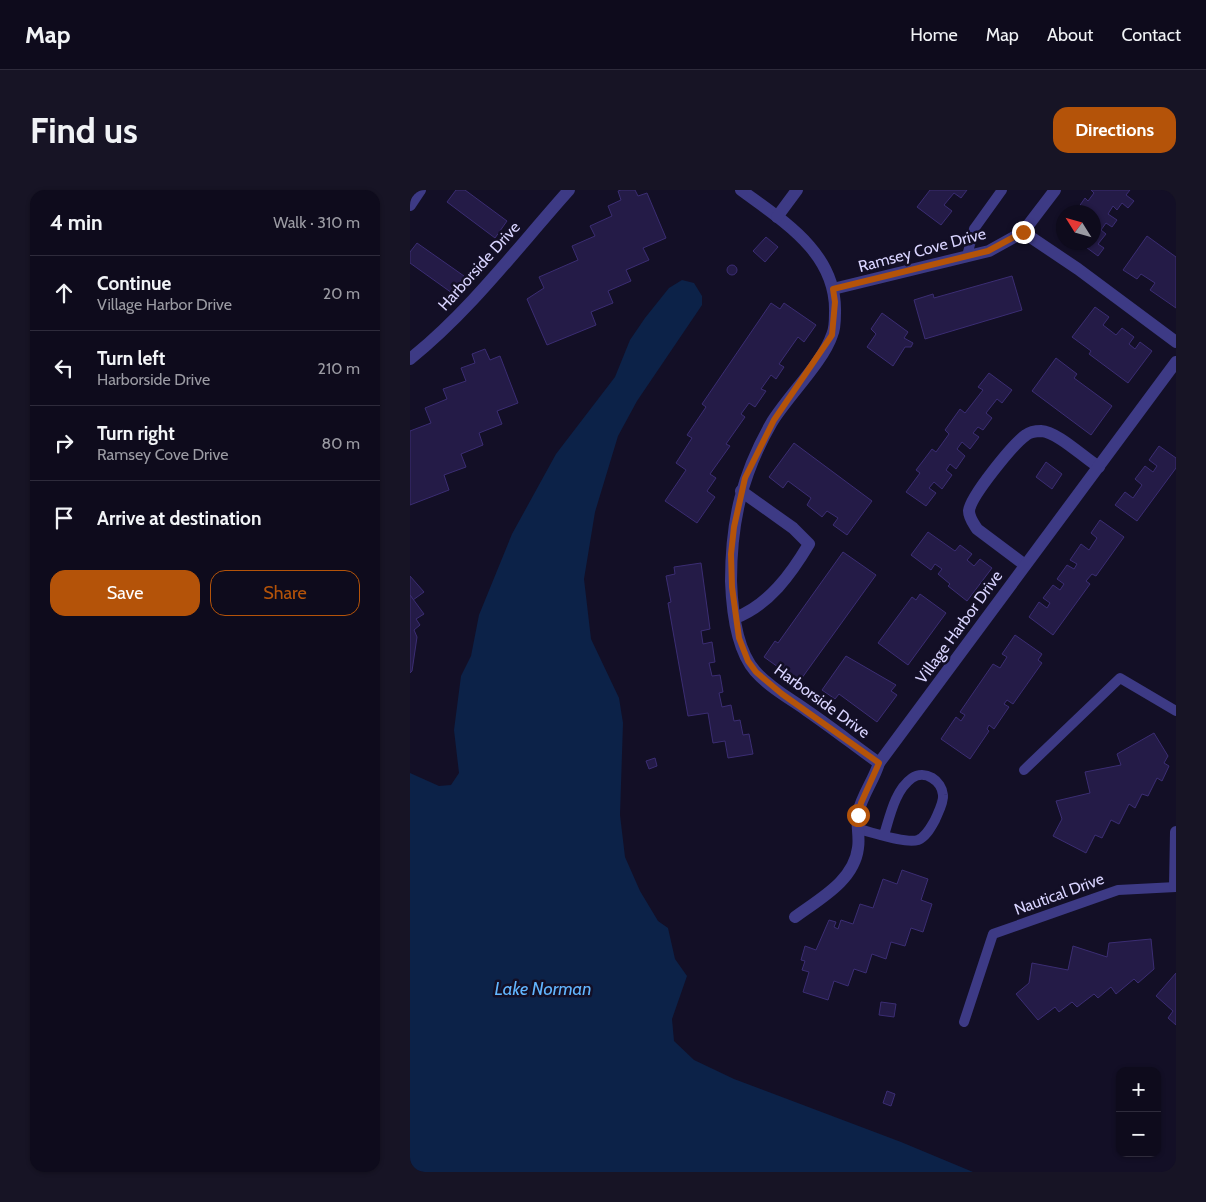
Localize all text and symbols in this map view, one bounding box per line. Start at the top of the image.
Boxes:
text: Map [25,20,71,49]
text: Home [910,24,958,46]
text: Map [986,24,1019,46]
text: About [1047,24,1093,46]
text: Contact [1121,24,1181,46]
button: Directions [1053,107,1176,153]
text: Find us [30,109,138,152]
north arrow [1056,205,1101,250]
text: 4 min [50,210,103,235]
text: Walk · 310 m [273,213,360,232]
street label: Harborside Drive [434,218,524,314]
route end [1012,221,1035,244]
street label: Ramsey Cove Drive [856,224,988,276]
text: Continue [97,272,171,295]
icon: ahead [50,279,78,307]
text: 20 m [323,284,360,303]
text: Village Harbor Drive [97,295,232,314]
text: Turn left [97,347,165,370]
icon: left [50,354,78,382]
text: 210 m [318,359,360,378]
text: Harborside Drive [97,370,210,389]
text: Turn right [97,422,175,445]
icon: right [50,429,78,457]
text: 80 m [322,434,360,453]
text: Ramsey Cove Drive [97,445,228,464]
icon: arrive [50,504,78,532]
text: Arrive at destination [97,507,261,530]
street label: Village Harbor Drive [912,567,1006,687]
button: Save [50,570,200,616]
button: Share [210,570,360,616]
street label: Harborside Drive [771,660,873,742]
route start [847,804,870,827]
street label: Nautical Drive [1012,869,1106,919]
water label: Lake Norman [494,978,592,1000]
map controls [1116,1067,1161,1157]
button: + [1116,1067,1161,1112]
button: − [1116,1112,1161,1157]

